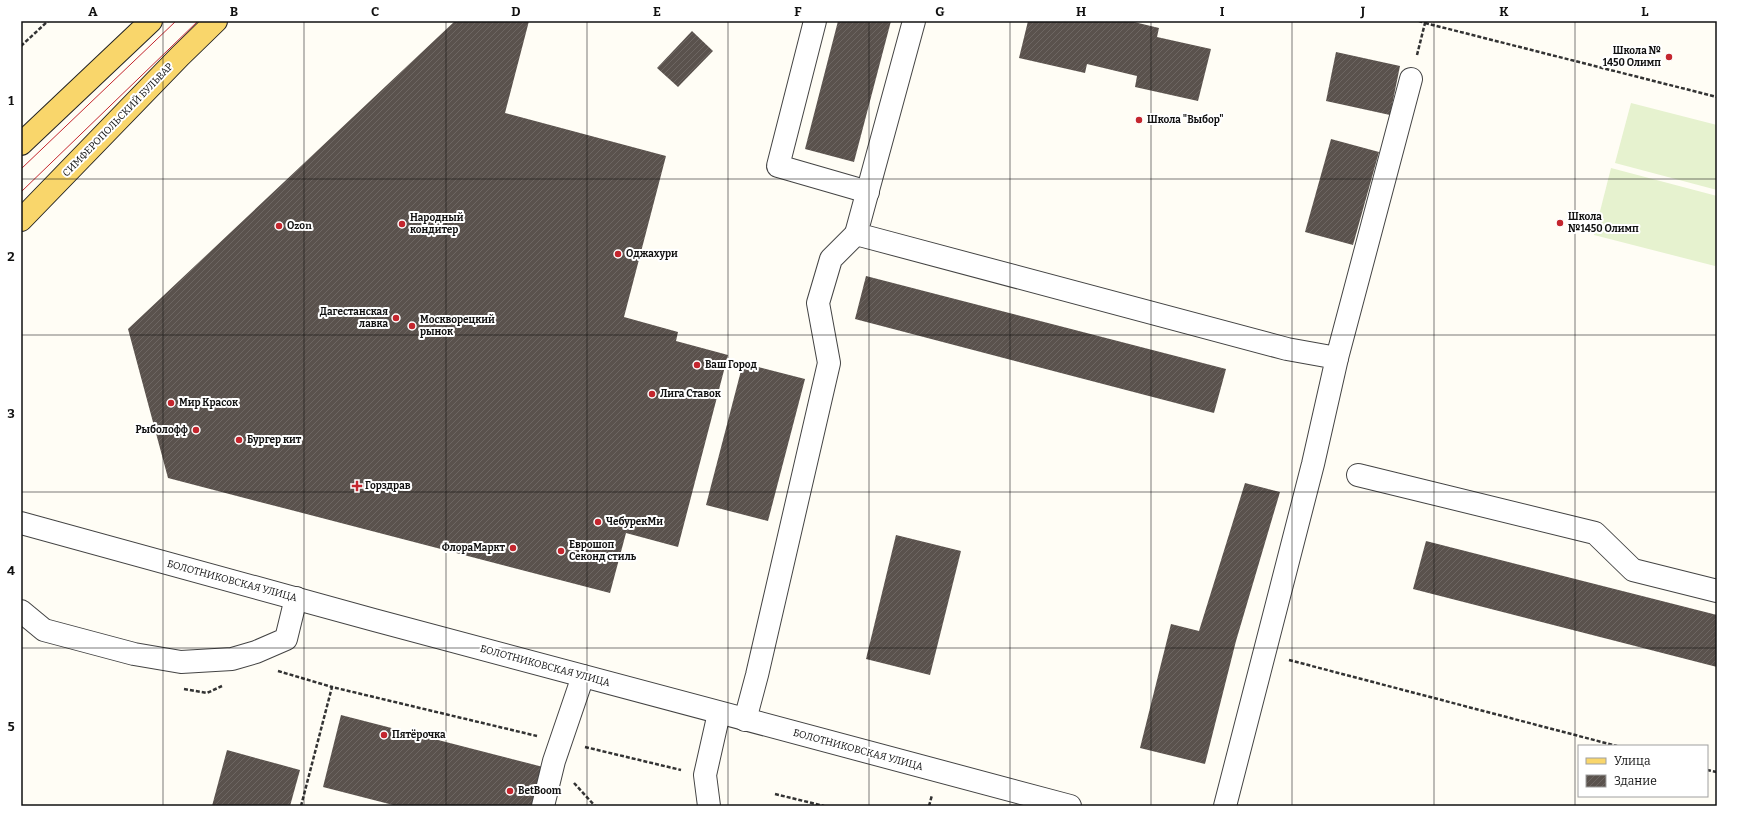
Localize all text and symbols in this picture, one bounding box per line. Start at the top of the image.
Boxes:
text: A [88,4,98,19]
text: B [230,4,238,19]
text: C [371,4,379,19]
text: D [511,4,521,19]
text: E [653,4,661,19]
text: F [794,4,802,19]
text: G [935,4,945,19]
text: H [1076,4,1086,19]
text: I [1220,4,1225,19]
text: J [1360,4,1366,19]
text: K [1499,4,1509,19]
text: L [1641,4,1649,19]
place label: Школа № 1450 Олимп [1603,45,1661,69]
marker: Школа № 1450 Олимп [1664,52,1674,62]
street label: СИМФЕРОПОЛЬСКИЙ БУЛЬВАР [60,60,176,179]
text: 1 [8,93,14,108]
place label: Школа "Выбор" [1147,114,1224,126]
marker: Школа "Выбор" [1134,115,1144,125]
place label: Школа №1450 Олимп [1568,211,1639,235]
place label: Народный кондитер [410,212,464,236]
marker: Школа №1450 Олимп [1555,218,1565,228]
marker: Народный кондитер [397,219,407,229]
place label: Ozon [287,220,312,232]
marker: Ozon [274,221,284,231]
place label: Оджахури [626,248,678,260]
text: 2 [7,249,15,264]
marker: Оджахури [613,249,623,259]
place label: Дагестанская лавка [320,306,388,330]
marker: Дагестанская лавка [391,313,401,323]
place label: Москворецкий рынок [420,314,495,338]
marker: Москворецкий рынок [407,321,417,331]
place label: Ваш Город [705,359,757,371]
marker: Ваш Город [692,360,702,370]
place label: Лига Ставок [660,388,722,400]
marker: Лига Ставок [647,389,657,399]
place label: Мир Красок [179,397,239,409]
marker: Мир Красок [166,398,176,408]
text: 3 [7,406,15,421]
place label: Рыболофф [136,424,188,436]
marker: Рыболофф [191,425,201,435]
place label: Бургер кит [247,434,302,446]
marker: Бургер кит [234,435,244,445]
place label: Горздрав [365,480,411,492]
marker: Горздрав [352,481,362,491]
place label: ЧебурекМи [606,516,663,528]
marker: ЧебурекМи [593,517,603,527]
place label: Еврошоп Секонд стиль [569,539,637,563]
place label: ФлораМаркт [442,542,506,554]
marker: ФлораМаркт [508,543,518,553]
marker: Еврошоп Секонд стиль [556,546,566,556]
street label: БОЛОТНИКОВСКАЯ УЛИЦА [166,558,299,604]
text: 4 [7,563,15,578]
street label: БОЛОТНИКОВСКАЯ УЛИЦА [479,643,612,689]
text: 5 [7,719,15,734]
street label: БОЛОТНИКОВСКАЯ УЛИЦА [792,727,925,773]
place label: Пятёрочка [392,729,446,741]
marker: Пятёрочка [379,730,389,740]
legend [1578,745,1708,797]
text: Улица [1614,754,1651,768]
text: Здание [1614,774,1657,788]
place label: BetBoom [518,785,562,797]
marker: BetBoom [505,786,515,796]

